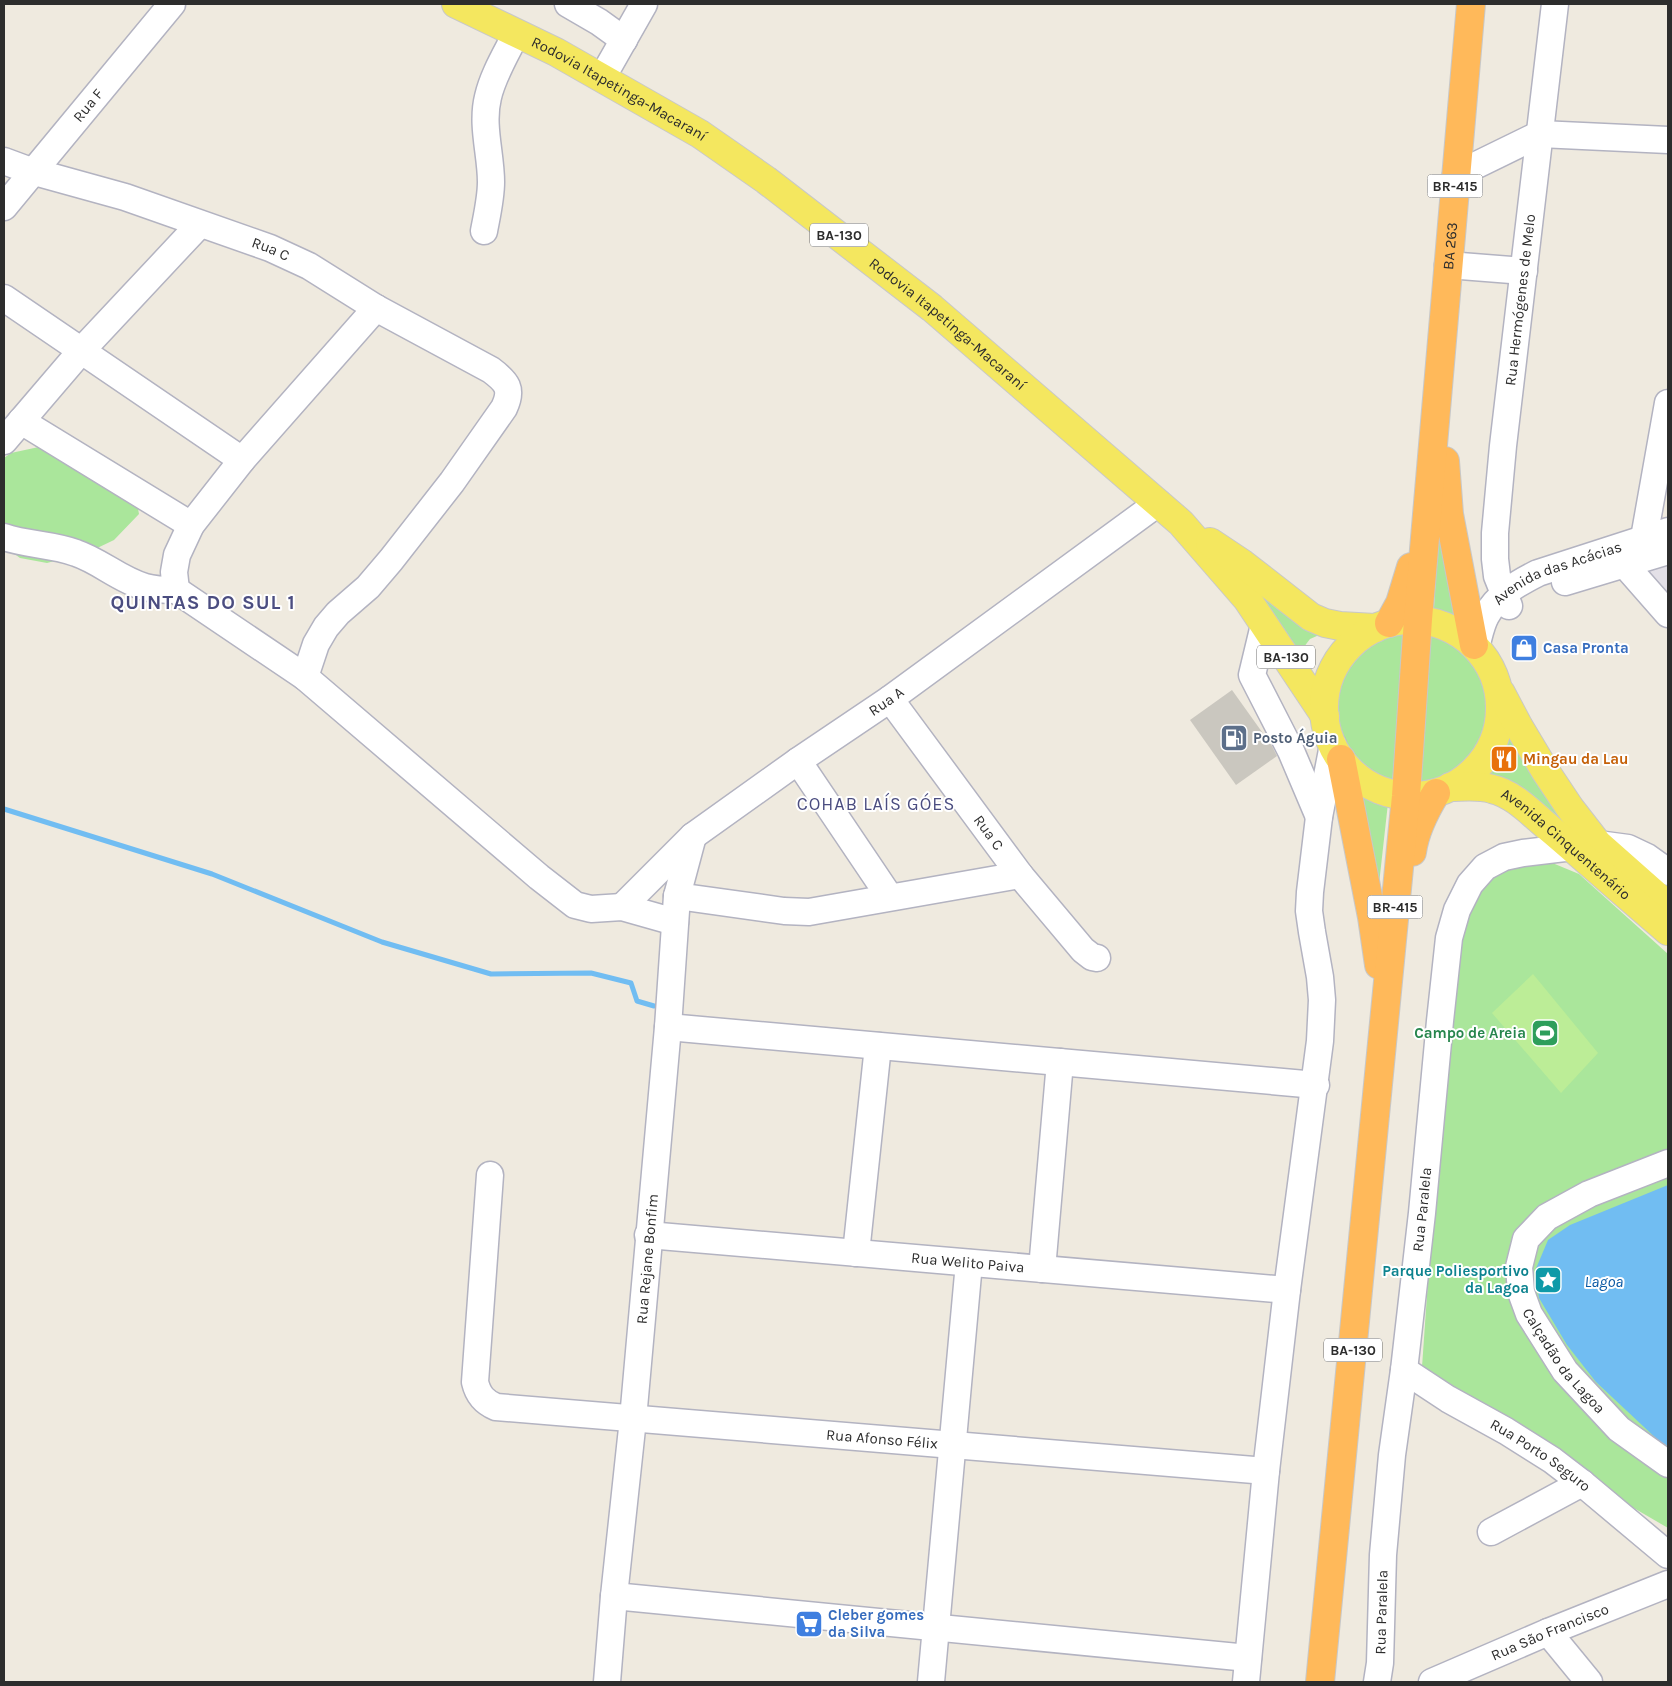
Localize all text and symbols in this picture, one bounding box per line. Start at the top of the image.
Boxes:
street label: Rodovia Itapetinga-Macaraní [529,33,711,145]
street label: Rua F [69,85,107,126]
road number: BR-415 [1428,175,1482,198]
street label: Rua Hermógenes de Melo [1501,213,1539,387]
street label: BA 263 [1439,221,1461,270]
road number: BA-130 [810,224,868,246]
street label: Rua C [249,233,292,265]
street label: Rodovia Itapetinga-Macaraní [866,254,1030,395]
street label: Avenida das Acácias [1489,538,1624,609]
district label: QUINTAS DO SUL 1 [110,591,296,614]
shop icon: Casa Pronta [1509,633,1539,663]
place label: Casa Pronta [1543,639,1629,657]
road number: BA-130 [1257,646,1315,669]
street label: Rua A [865,683,908,720]
fuel station icon: Posto Águia [1219,723,1249,753]
place label: Posto Águia [1253,728,1338,747]
restaurant icon: Mingau da Lau [1489,744,1519,774]
place label: Mingau da Lau [1523,750,1628,768]
street label: Avenida Cinquentenário [1498,784,1634,904]
district label: COHAB LAÍS GÓES [797,792,955,815]
street label: Rua C [970,811,1008,854]
road number: BR-415 [1368,896,1422,919]
sports icon: Campo de Areia [1530,1018,1560,1048]
place label: Campo de Areia [1414,1024,1526,1042]
street label: Rua Paralela [1409,1167,1435,1253]
street label: Rua Rejane Bonfim [633,1193,662,1325]
street label: Rua Welito Paiva [910,1249,1025,1276]
place label: Parque Poliesportivo da Lagoa [1382,1262,1529,1297]
place icon: Parque Poliesportivo da Lagoa [1533,1265,1563,1295]
water label: Lagoa [1585,1272,1623,1291]
street label: Calçadão da Lagoa [1519,1306,1609,1417]
road number: BA-130 [1324,1338,1382,1362]
street label: Rua Porto Seguro [1487,1415,1594,1495]
street label: Rua Afonso Félix [825,1425,939,1453]
street label: Rua Paralela [1371,1570,1392,1655]
street label: Rua São Francisco [1488,1600,1611,1665]
place label: Cleber gomes da Silva [828,1606,924,1641]
supermarket icon: Cleber gomes da Silva [794,1609,824,1639]

